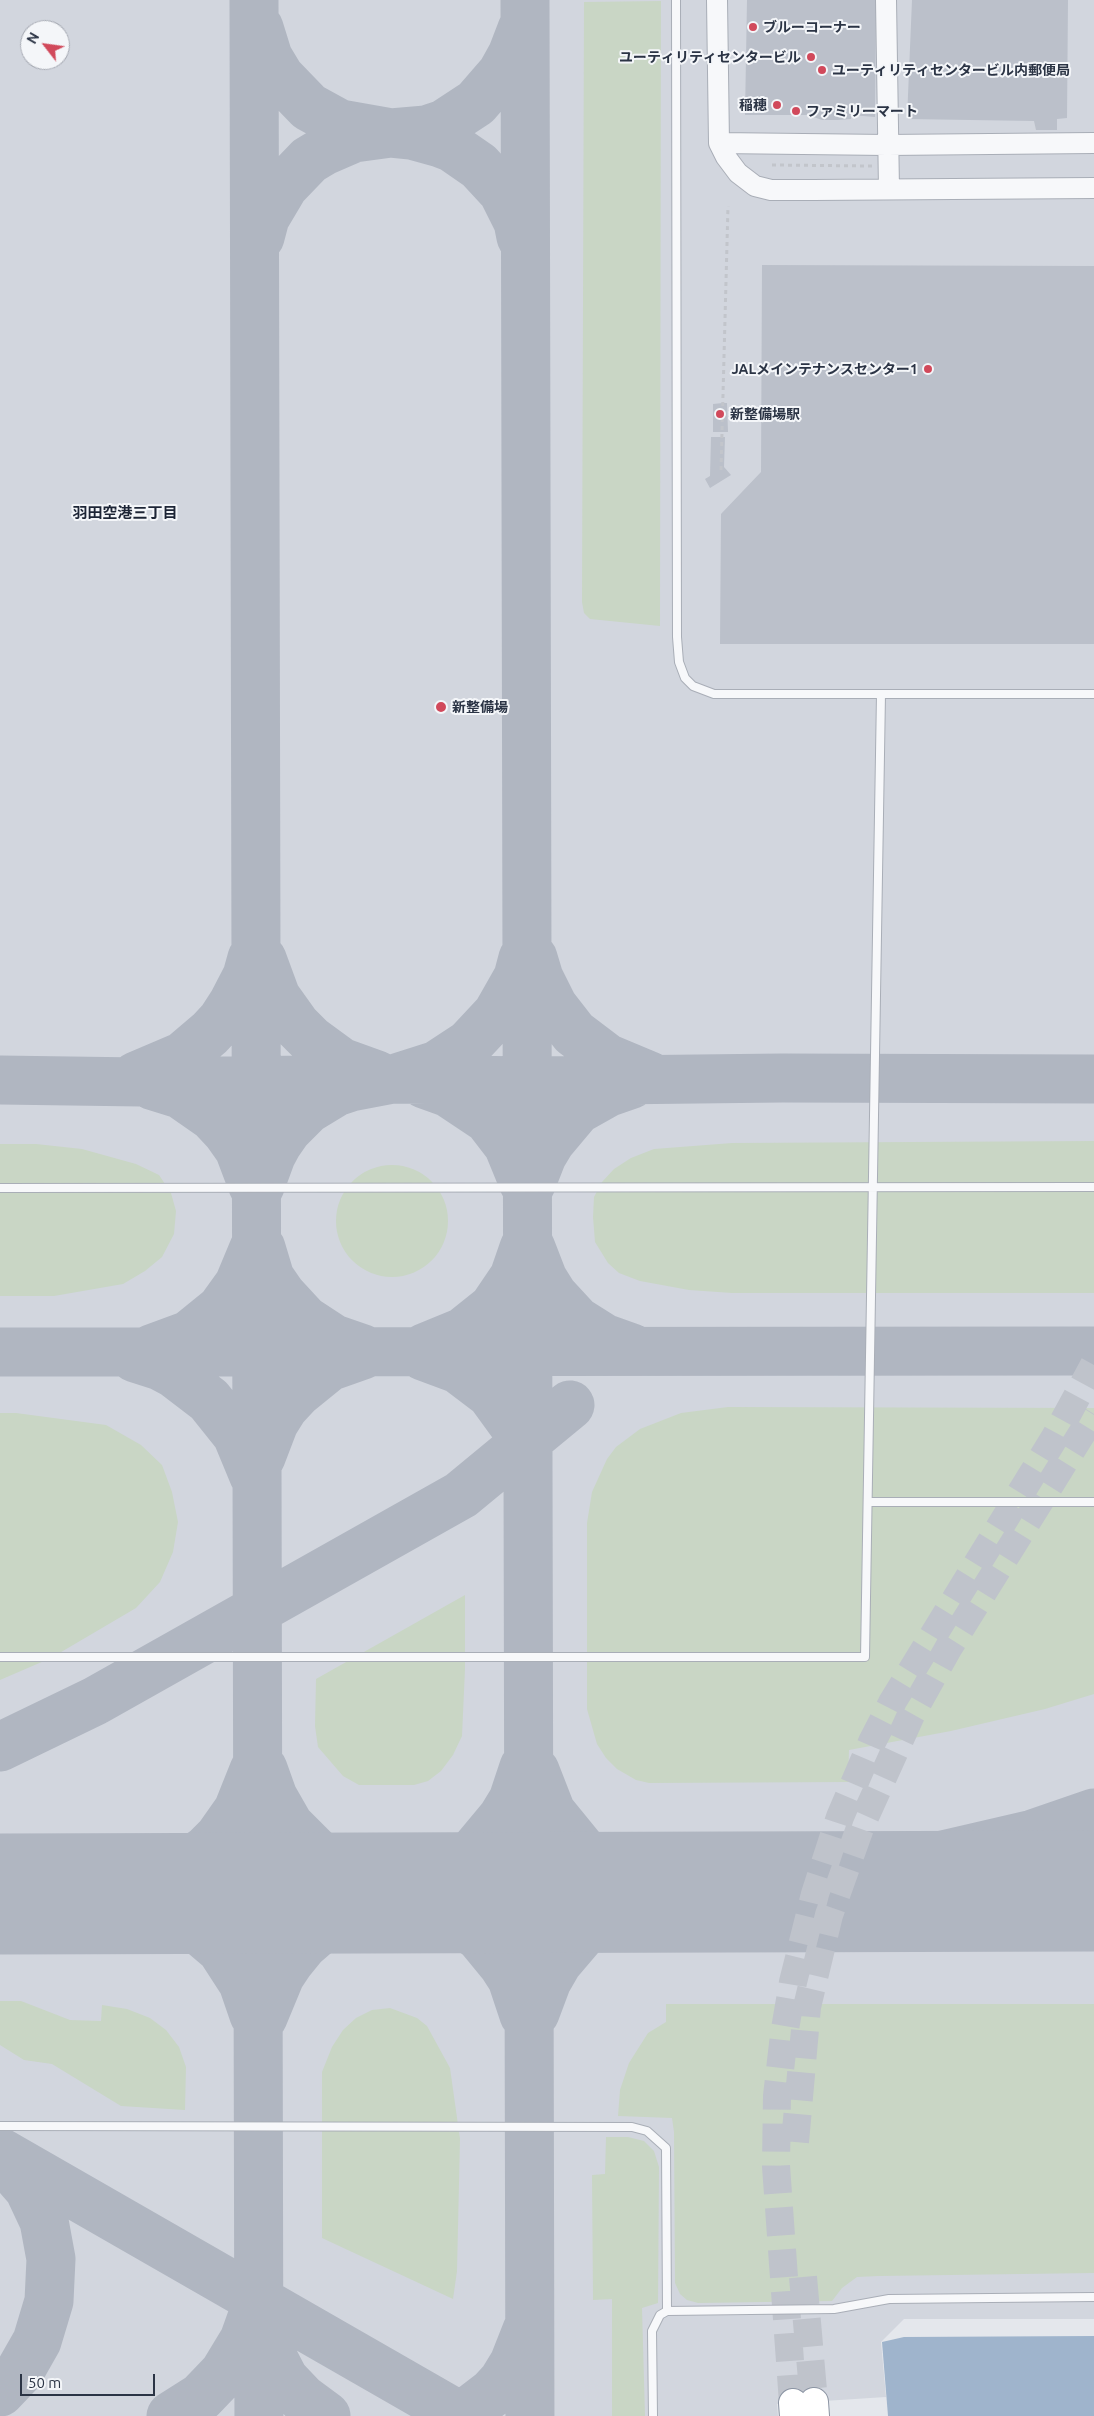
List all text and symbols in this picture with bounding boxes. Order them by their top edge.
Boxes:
place label: ブルーコーナー [763,19,861,35]
north arrow [20,20,70,70]
marker: ブルーコーナー [747,21,759,33]
text: N [23,29,42,47]
place label: ユーティリティセンタービル [619,49,801,65]
marker: ユーティリティセンタービル [805,51,817,63]
place label: ユーティリティセンタービル内郵便局 [832,62,1070,78]
marker: ユーティリティセンタービル内郵便局 [816,64,828,76]
place label: 稲穂 [739,97,767,113]
marker: 稲穂 [771,99,783,111]
place label: ファミリーマート [806,103,918,119]
marker: ファミリーマート [790,105,802,117]
place label: JALメインテナンスセンター1 [731,361,918,377]
marker: JALメインテナンスセンター1 [922,363,934,375]
place label: 新整備場駅 [730,406,800,422]
marker: 新整備場駅 [714,408,726,420]
district label: 羽田空港三丁目 [73,504,177,522]
place label: 新整備場 [452,699,508,715]
marker: 新整備場 [434,700,448,714]
scale bar [22,2364,158,2396]
text: 50 m [28,2374,61,2391]

